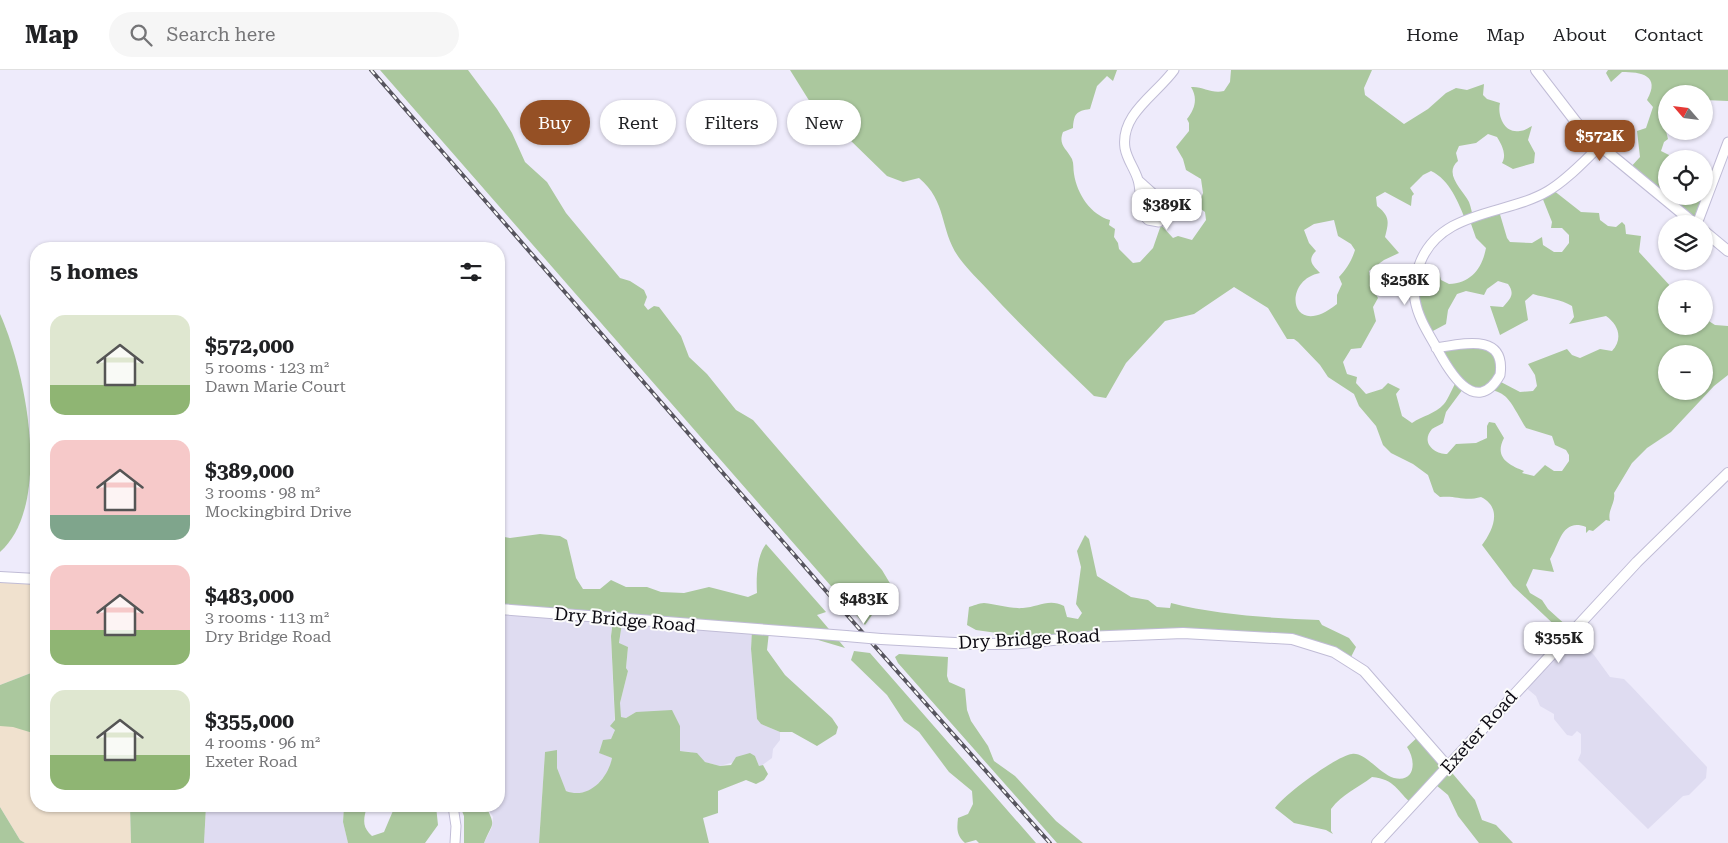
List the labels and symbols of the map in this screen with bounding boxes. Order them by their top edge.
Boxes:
north arrow [1658,85,1712,140]
pin: $572K [1565,119,1635,162]
pin: $389K [1132,189,1202,231]
pin: $258K [1370,264,1440,306]
pin: $483K [829,582,899,625]
street label: Dry Bridge Road [553,603,697,636]
pin: $355K [1524,622,1594,664]
street label: Dry Bridge Road [958,624,1101,653]
street label: Exeter Road [1436,686,1522,777]

